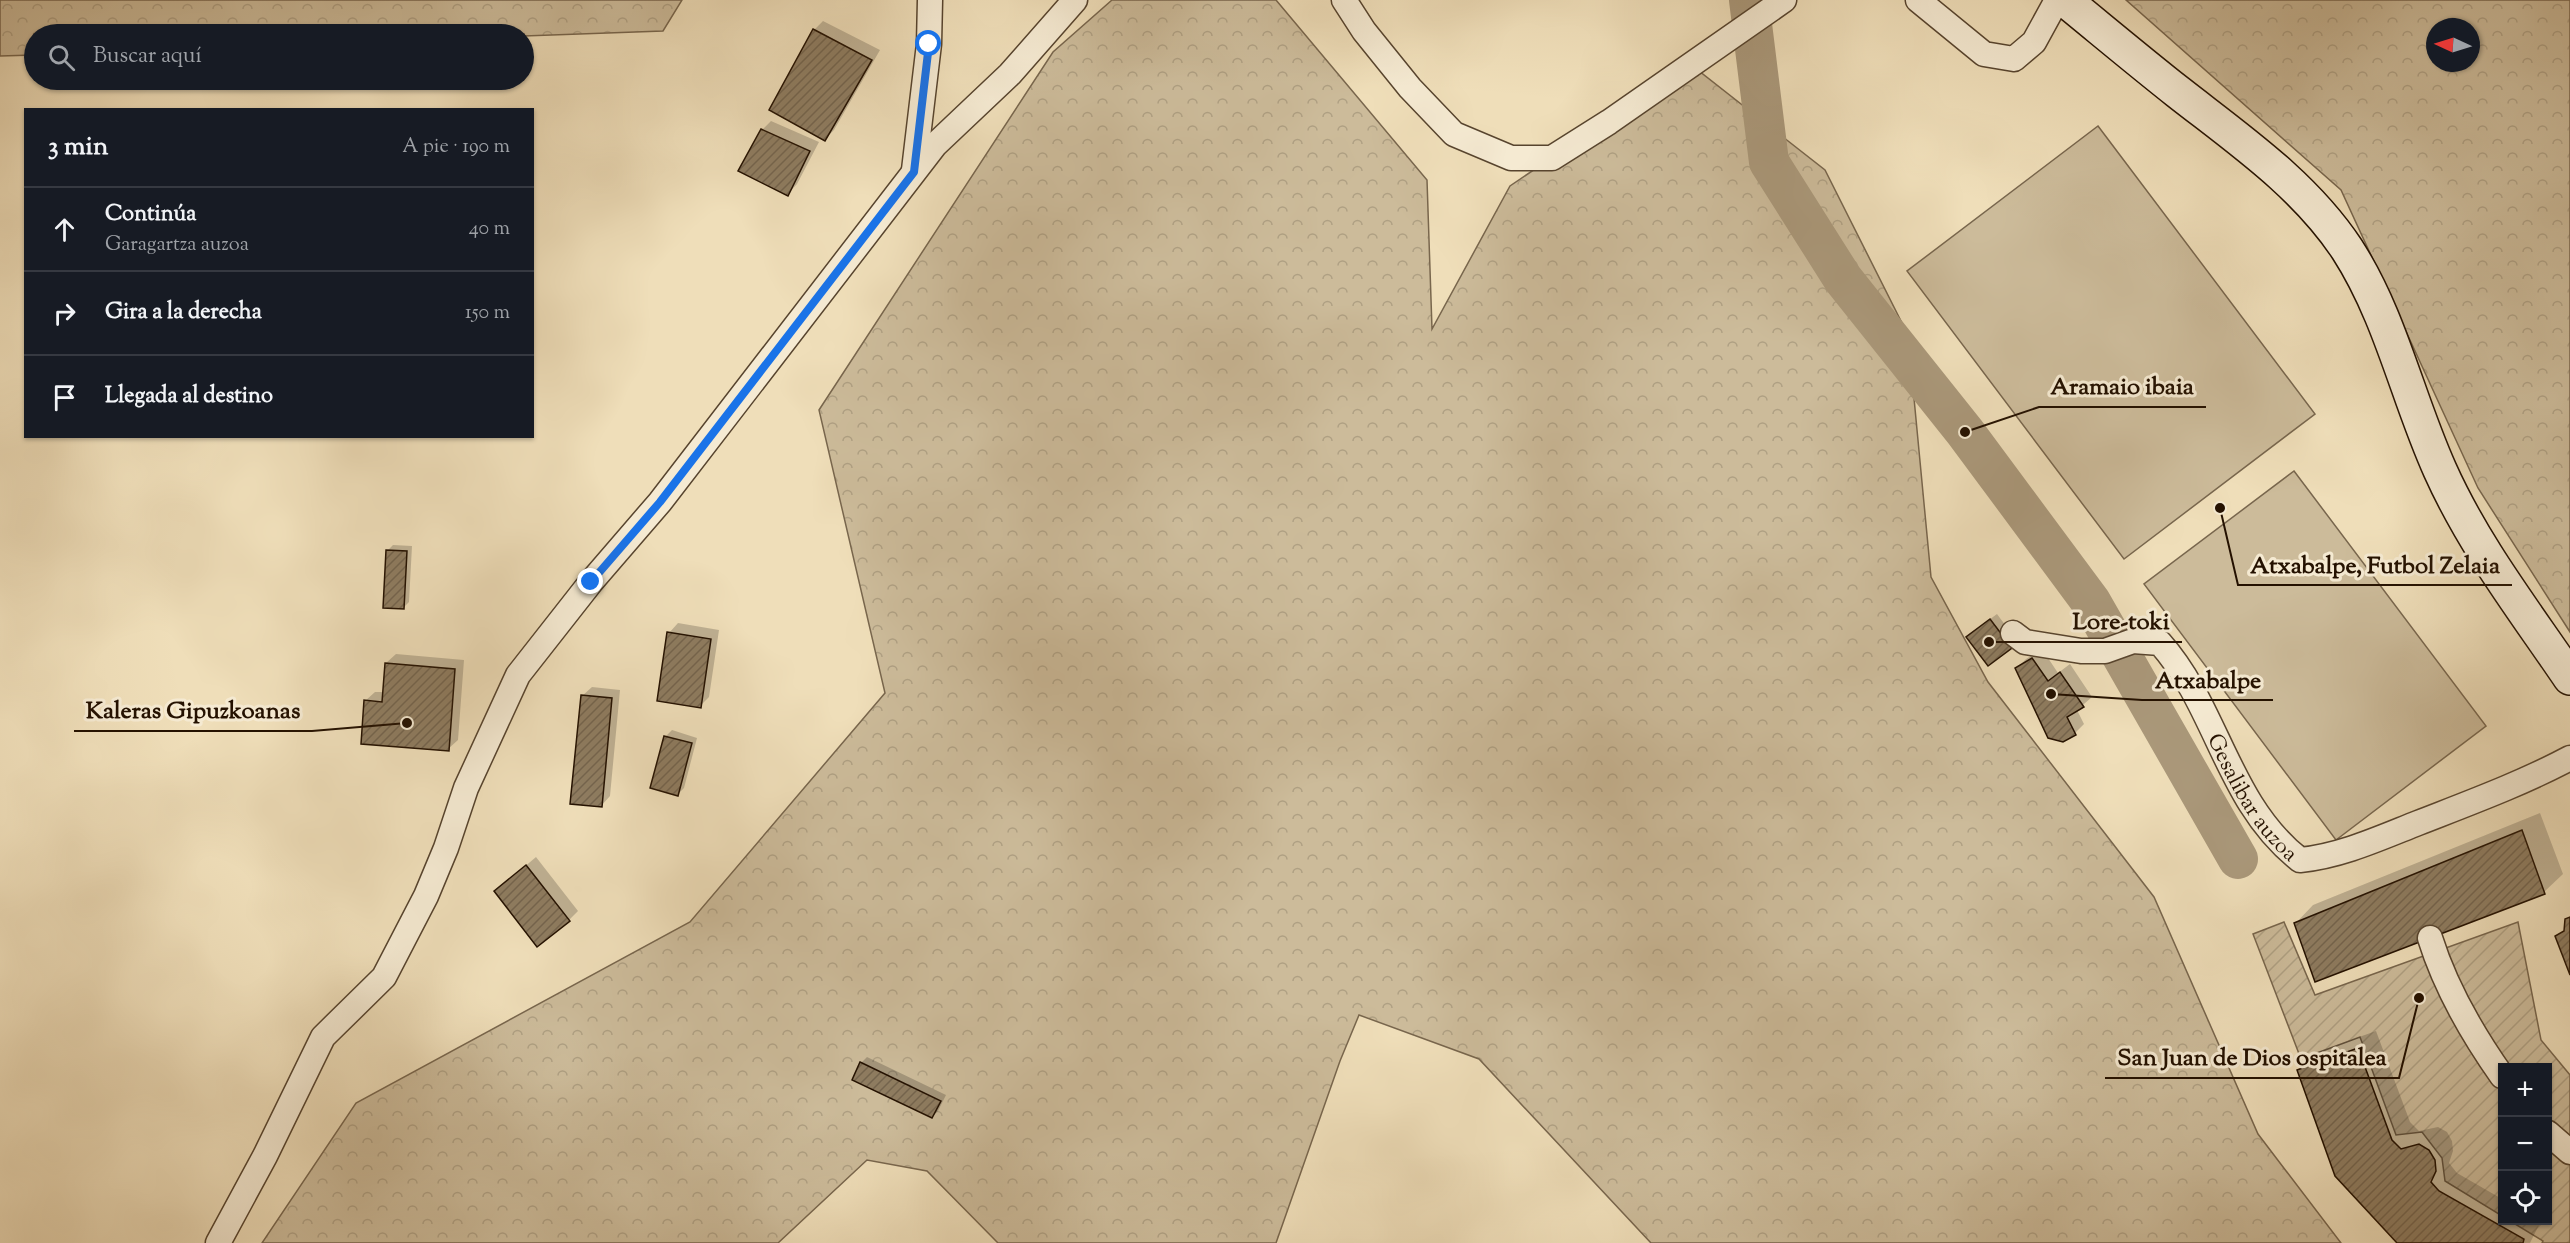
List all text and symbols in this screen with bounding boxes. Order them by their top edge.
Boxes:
north arrow [2426,18,2480,72]
search box [24,24,534,90]
route start [915,30,941,56]
icon: search [45,41,78,74]
text: Buscar aquí [93,41,202,73]
text: 3 min [48,129,108,166]
text: A pie · 190 m [402,133,510,162]
text: Continúa [105,199,196,231]
icon: ahead [48,213,81,246]
text: 40 m [469,215,510,244]
text: Garagartza auzoa [105,231,249,260]
icon: right [48,297,81,330]
text: Gira a la derecha [105,297,262,329]
text: 150 m [465,299,510,328]
callout: Aramaio ibaia [2039,365,2206,407]
text: Aramaio ibaia [2050,371,2195,405]
icon: arrive [48,381,81,414]
text: Llegada al destino [105,381,273,413]
callout: Atxabalpe, Futbol Zelaia [2238,543,2512,585]
text: Atxabalpe, Futbol Zelaia [2250,550,2501,584]
route end [577,568,603,594]
callout: Lore-toki [2061,600,2182,642]
text: Lore-toki [2073,606,2170,640]
callout: Atxabalpe [2142,658,2273,700]
text: Atxabalpe [2155,665,2261,699]
callout: Kaleras Gipuzkoanas [74,689,312,731]
text: Kaleras Gipuzkoanas [86,695,300,729]
street label: Gesalibar auzoa [2198,729,2304,870]
callout: San Juan de Dios ospitalea [2105,1036,2399,1078]
text: San Juan de Dios ospitalea [2117,1042,2388,1076]
map controls [2498,1063,2552,1225]
button: + [2498,1063,2552,1117]
button: − [2498,1117,2552,1171]
button: locate [2498,1171,2552,1225]

